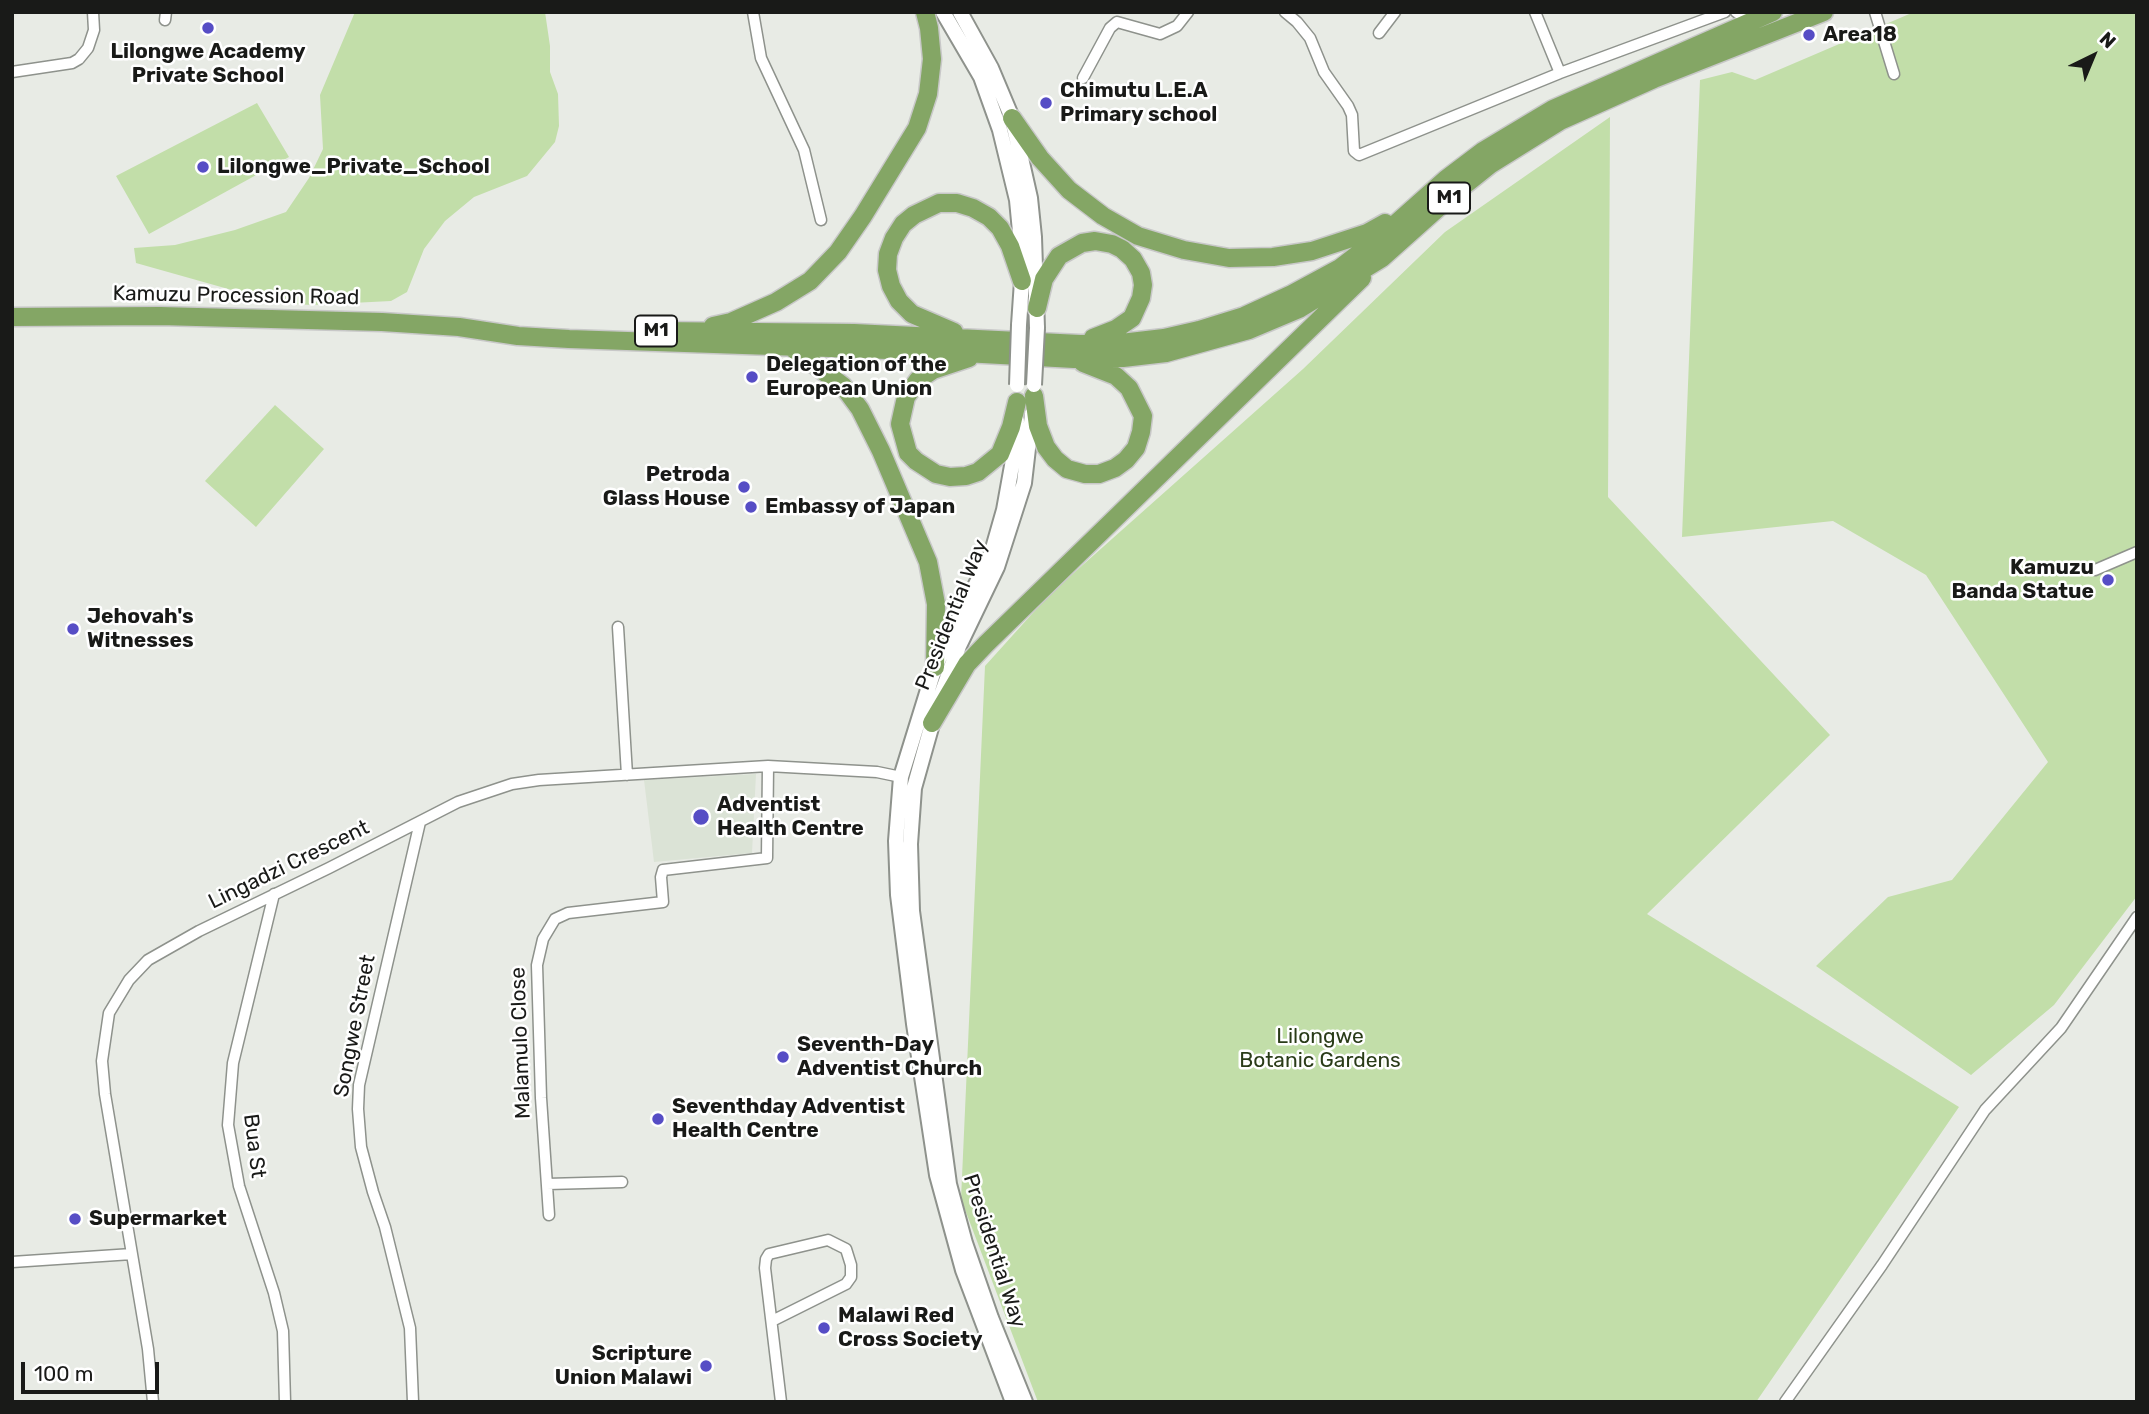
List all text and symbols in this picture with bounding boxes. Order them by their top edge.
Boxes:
marker: Lilongwe Academy Private School [200,20,216,36]
north arrow [2058,21,2128,91]
place label: Area18 [1823,22,1897,48]
marker: Area18 [1801,27,1817,43]
text: N [2095,27,2120,53]
place label: Lilongwe Academy Private School [110,39,306,89]
place label: Chimutu L.E.A Primary school [1060,78,1217,128]
marker: Chimutu L.E.A Primary school [1038,95,1054,111]
place label: Lilongwe_Private_School [217,154,490,180]
marker: Lilongwe_Private_School [195,159,211,175]
road number: M1 [1428,182,1470,214]
street label: Kamuzu Procession Road [112,281,360,311]
road number: M1 [635,316,677,346]
place label: Delegation of the European Union [766,352,947,402]
marker: Delegation of the European Union [744,369,760,385]
place label: Petroda Glass House [603,462,730,512]
marker: Petroda Glass House [736,479,752,495]
place label: Embassy of Japan [765,494,955,520]
marker: Embassy of Japan [743,499,759,515]
street label: Presidential Way [910,536,994,694]
place label: Kamuzu Banda Statue [1951,555,2094,605]
marker: Kamuzu Banda Statue [2100,572,2116,588]
place label: Jehovah's Witnesses [87,604,194,654]
marker: Jehovah's Witnesses [65,621,81,637]
place label: Adventist Health Centre [717,792,864,842]
marker: Adventist Health Centre [691,807,711,827]
street label: Lingadzi Crescent [205,815,373,915]
street label: Songwe Street [329,953,381,1099]
street label: Malamulo Close [506,967,536,1119]
park label: Lilongwe Botanic Gardens [1239,1024,1401,1074]
place label: Seventh-Day Adventist Church [797,1032,982,1082]
marker: Seventh-Day Adventist Church [775,1049,791,1065]
place label: Seventhday Adventist Health Centre [672,1094,905,1144]
marker: Seventhday Adventist Health Centre [650,1111,666,1127]
street label: Bua St [238,1112,270,1180]
street label: Presidential Way [957,1171,1031,1331]
place label: Supermarket [89,1206,227,1232]
marker: Supermarket [67,1211,83,1227]
place label: Malawi Red Cross Society [838,1303,983,1353]
marker: Malawi Red Cross Society [816,1320,832,1336]
place label: Scripture Union Malawi [555,1341,692,1391]
scale bar [24,1348,163,1392]
marker: Scripture Union Malawi [698,1358,714,1374]
text: 100 m [34,1361,93,1386]

